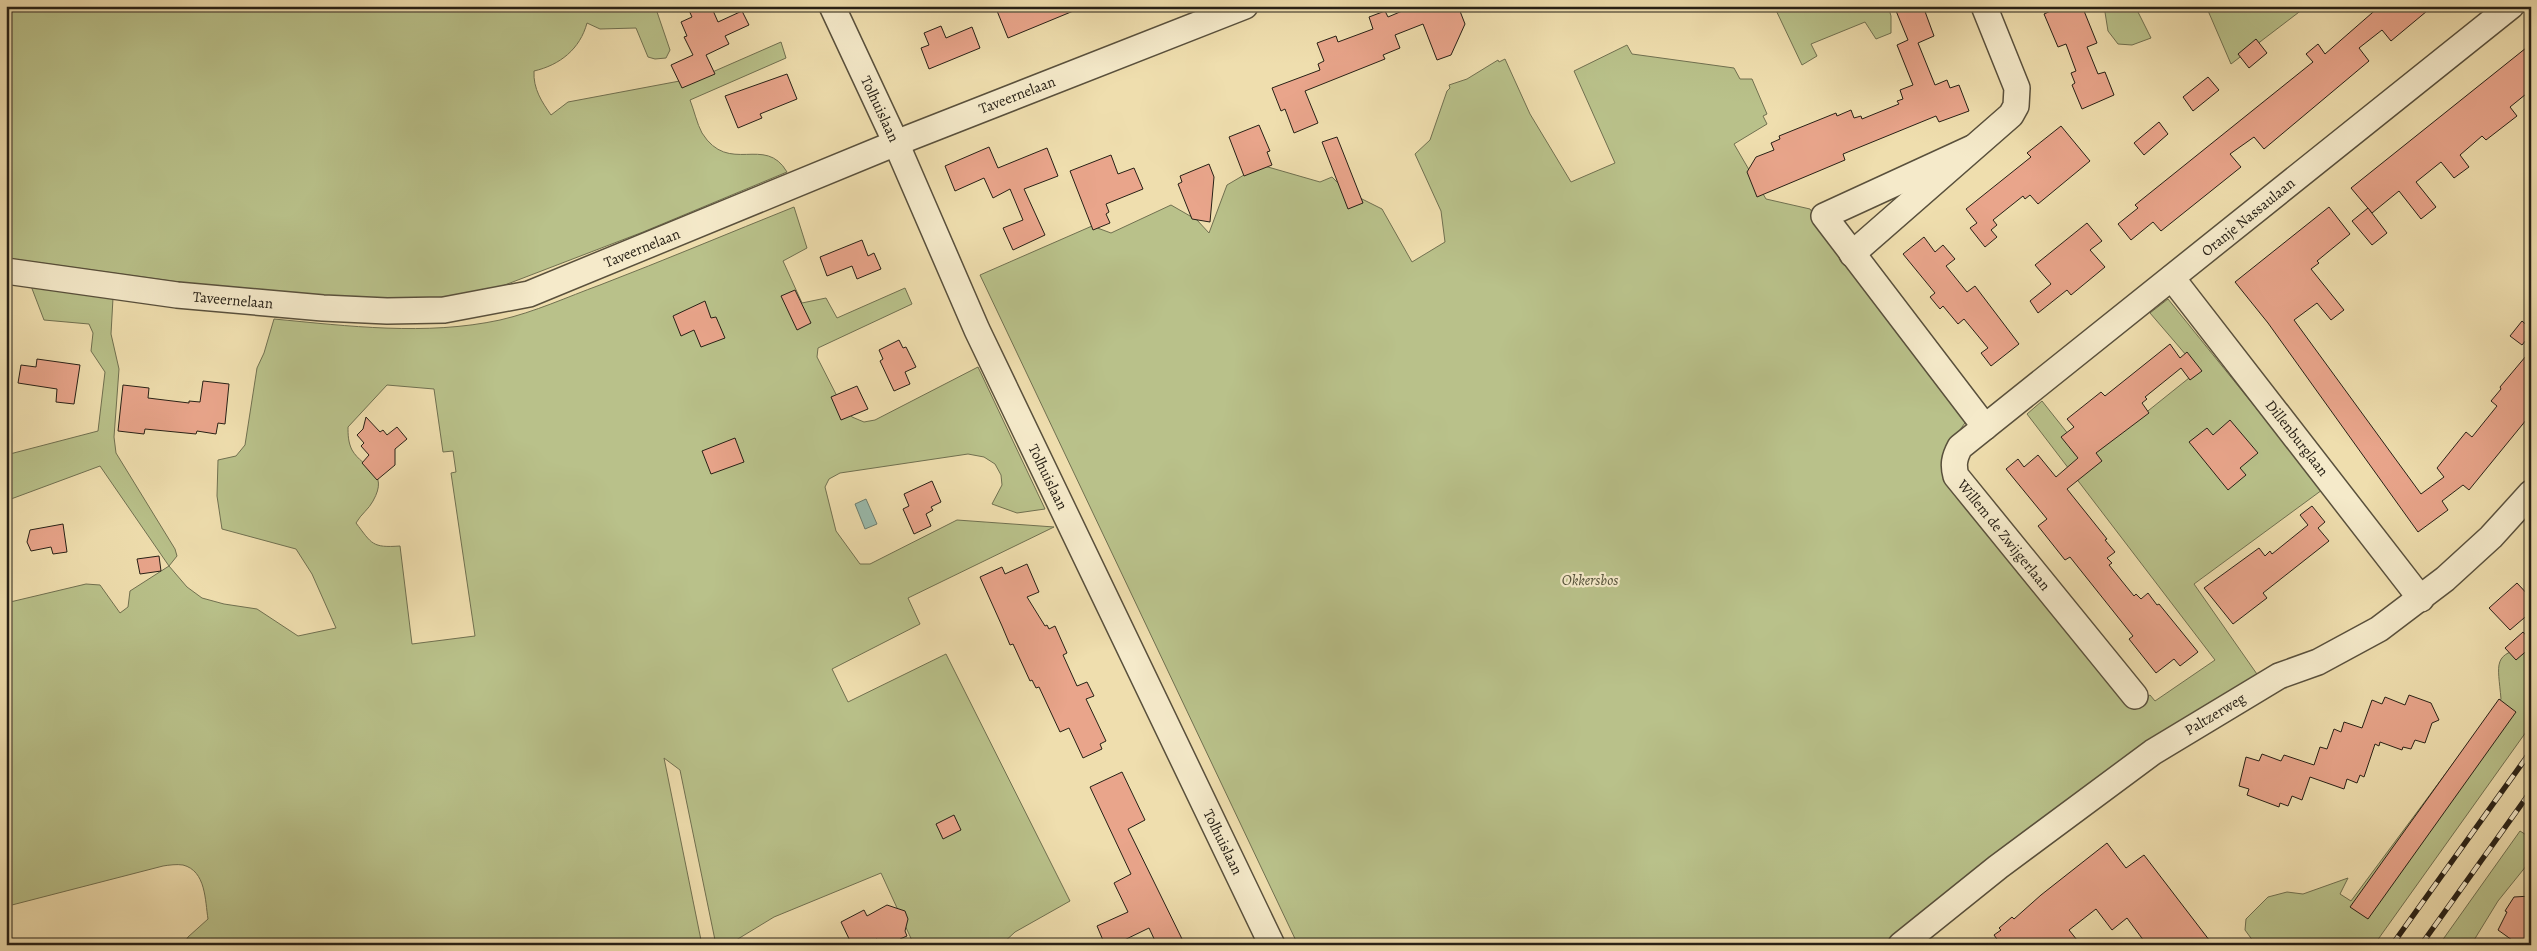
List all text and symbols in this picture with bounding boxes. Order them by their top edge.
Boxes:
street label: Taveernelaan [976,71,1058,119]
street label: Tolhuislaan [856,73,904,145]
street label: Oranje Nassaulaan [2197,173,2299,261]
street label: Taveernelaan [601,224,683,272]
street label: Taveernelaan [192,287,274,313]
street label: Dillenburglaan [2261,396,2333,480]
street label: Tolhuislaan [1024,441,1072,513]
street label: Willem de Zwijgerlaan [1952,475,2055,595]
park label: Okkersbos [1562,570,1618,590]
street label: Paltzerweg [2181,688,2250,740]
street label: Tolhuislaan [1199,806,1247,878]

